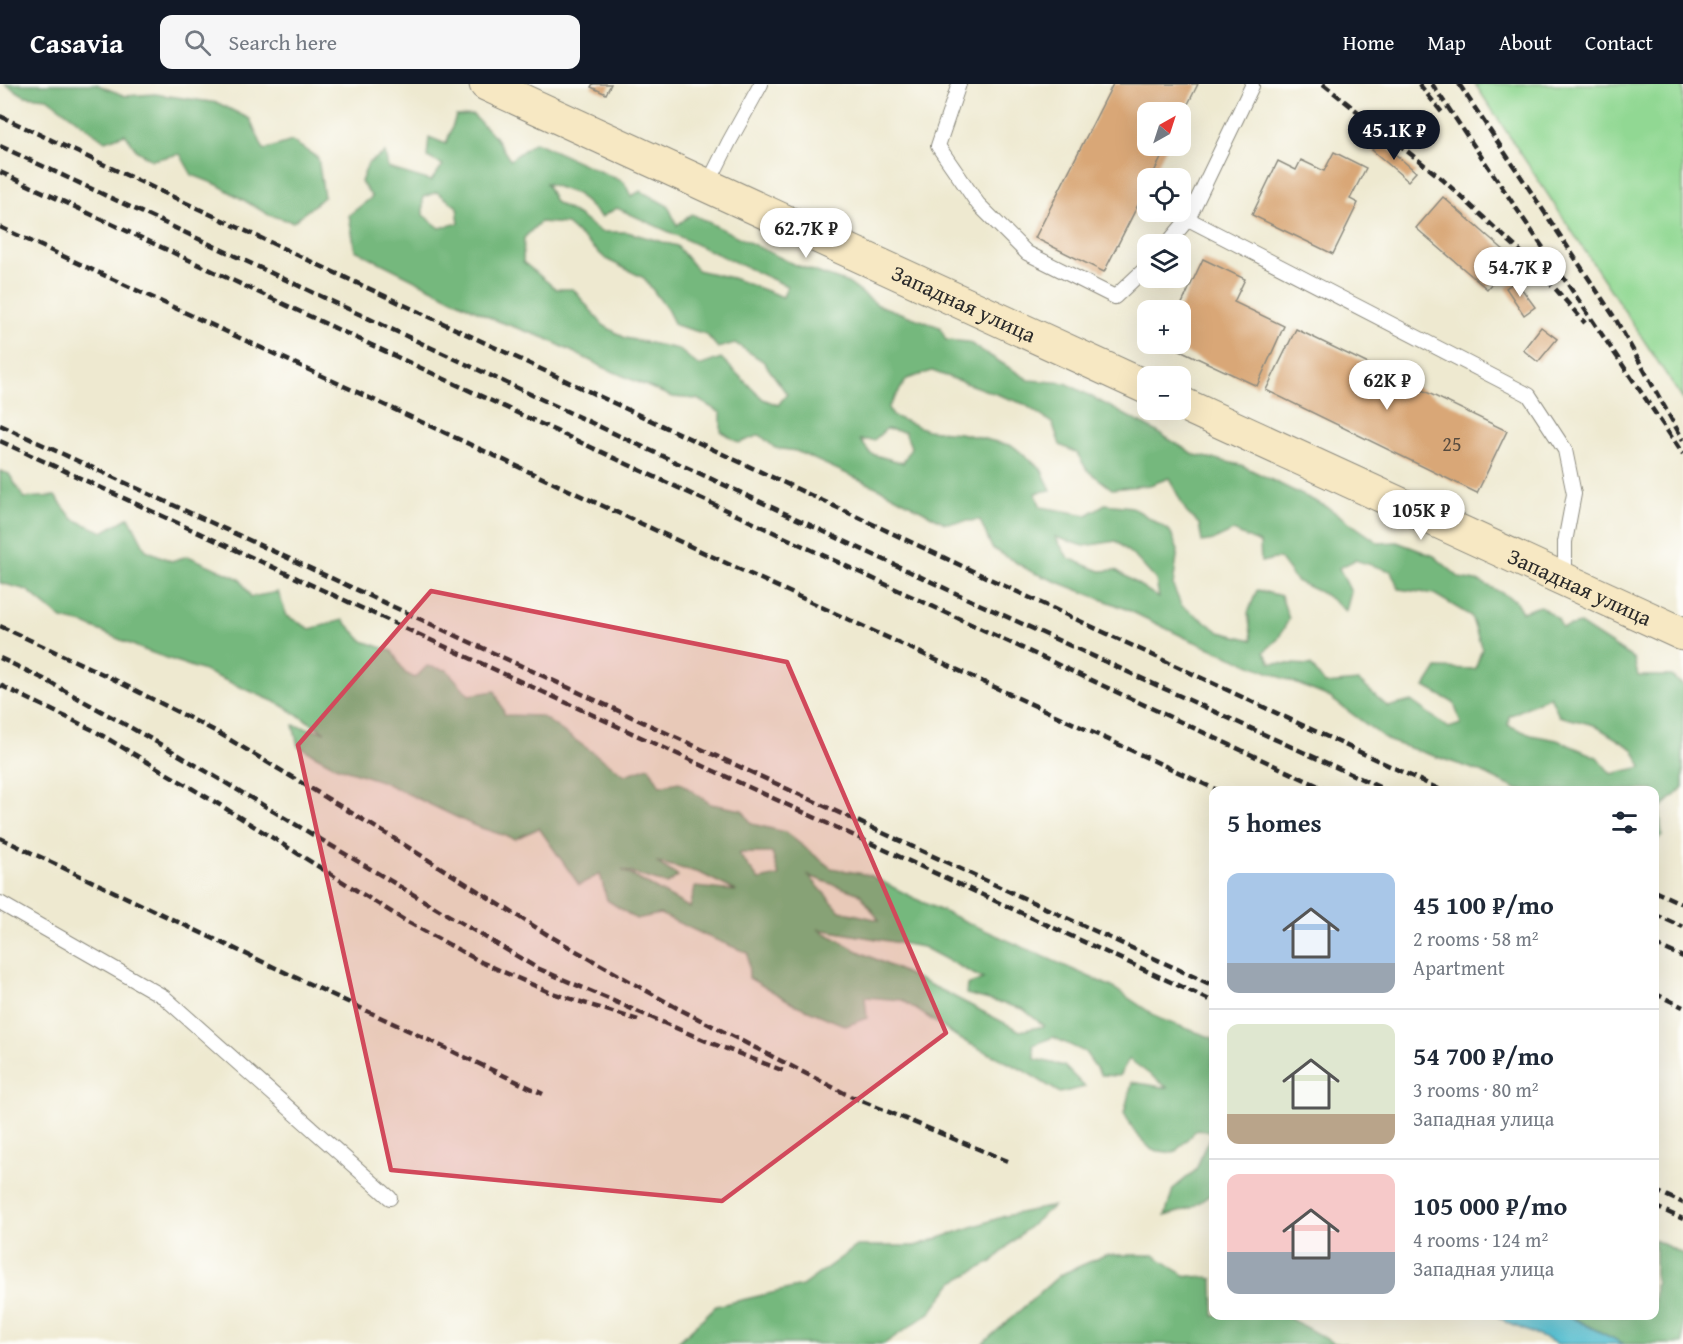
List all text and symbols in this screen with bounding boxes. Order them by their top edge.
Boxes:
search box [160,15,580,69]
text: Casavia [30,22,124,63]
icon: search [181,26,214,59]
text: Search here [229,26,337,58]
text: Home [1343,27,1394,58]
text: Map [1427,27,1466,58]
text: About [1499,27,1552,58]
text: Contact [1585,27,1653,58]
north arrow [1137,102,1191,156]
map controls [1137,102,1191,420]
pin: 45.1K ₽ [1339,110,1449,161]
text: 45.1K ₽ [1362,115,1426,144]
button: locate [1137,168,1191,222]
pin: 62.7K ₽ [751,208,861,259]
text: 62.7K ₽ [774,213,838,242]
button: layers [1137,234,1191,288]
pin: 54.7K ₽ [1465,247,1575,298]
text: 54.7K ₽ [1488,252,1552,281]
street label: Западная улица [887,257,1042,351]
button: + [1137,300,1191,354]
pin: 62K ₽ [1345,360,1429,411]
text: 62K ₽ [1363,365,1411,394]
button: − [1137,366,1191,420]
house number: 25 [1442,429,1462,458]
pin: 105K ₽ [1372,490,1470,541]
text: 105K ₽ [1392,495,1450,524]
street label: Западная улица [1503,540,1658,634]
text: 5 homes [1227,803,1322,842]
icon: filters [1608,806,1641,839]
text: 45 100 ₽/mo [1413,885,1554,924]
icon: home [1275,897,1347,969]
text: 2 rooms · 58 m² [1413,924,1539,953]
text: Apartment [1413,953,1505,982]
text: 54 700 ₽/mo [1413,1036,1554,1075]
icon: home [1275,1048,1347,1120]
text: 3 rooms · 80 m² [1413,1075,1539,1104]
text: Западная улица [1413,1104,1554,1133]
text: 105 000 ₽/mo [1413,1186,1567,1225]
icon: home [1275,1198,1347,1270]
text: 4 rooms · 124 m² [1413,1225,1548,1254]
text: Западная улица [1413,1254,1554,1283]

